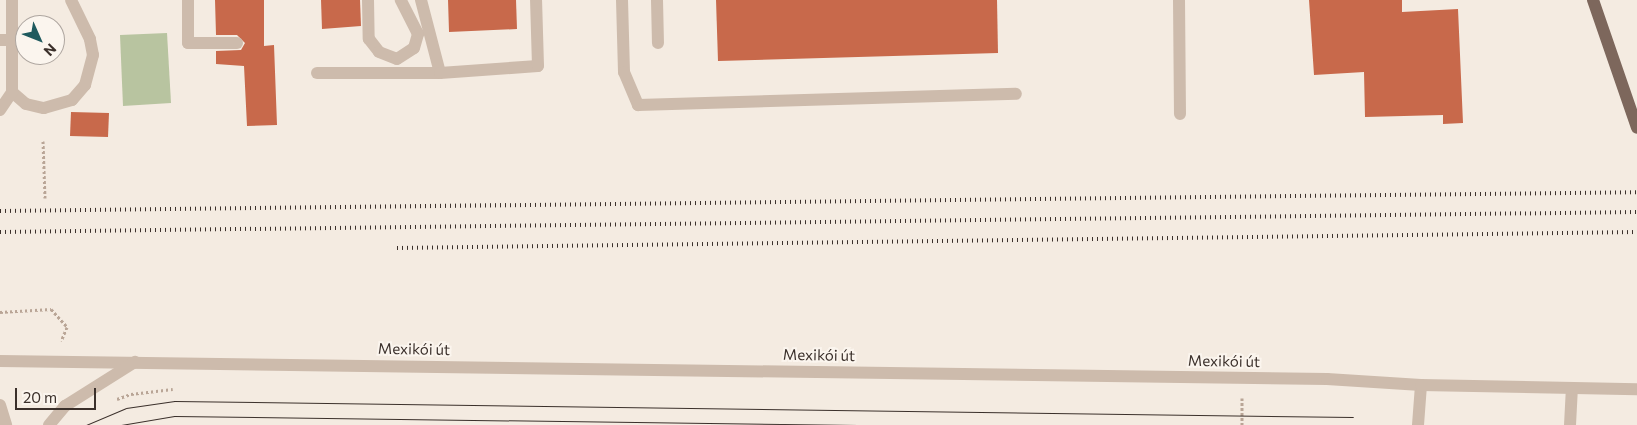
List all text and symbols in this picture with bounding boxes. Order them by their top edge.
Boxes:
north arrow [15,15,65,65]
text: N [41,40,60,60]
street label: Mexikói út [378,339,450,359]
street label: Mexikói út [783,345,855,365]
street label: Mexikói út [1188,351,1260,371]
scale bar [18,378,99,410]
text: 20 m [23,388,57,406]

